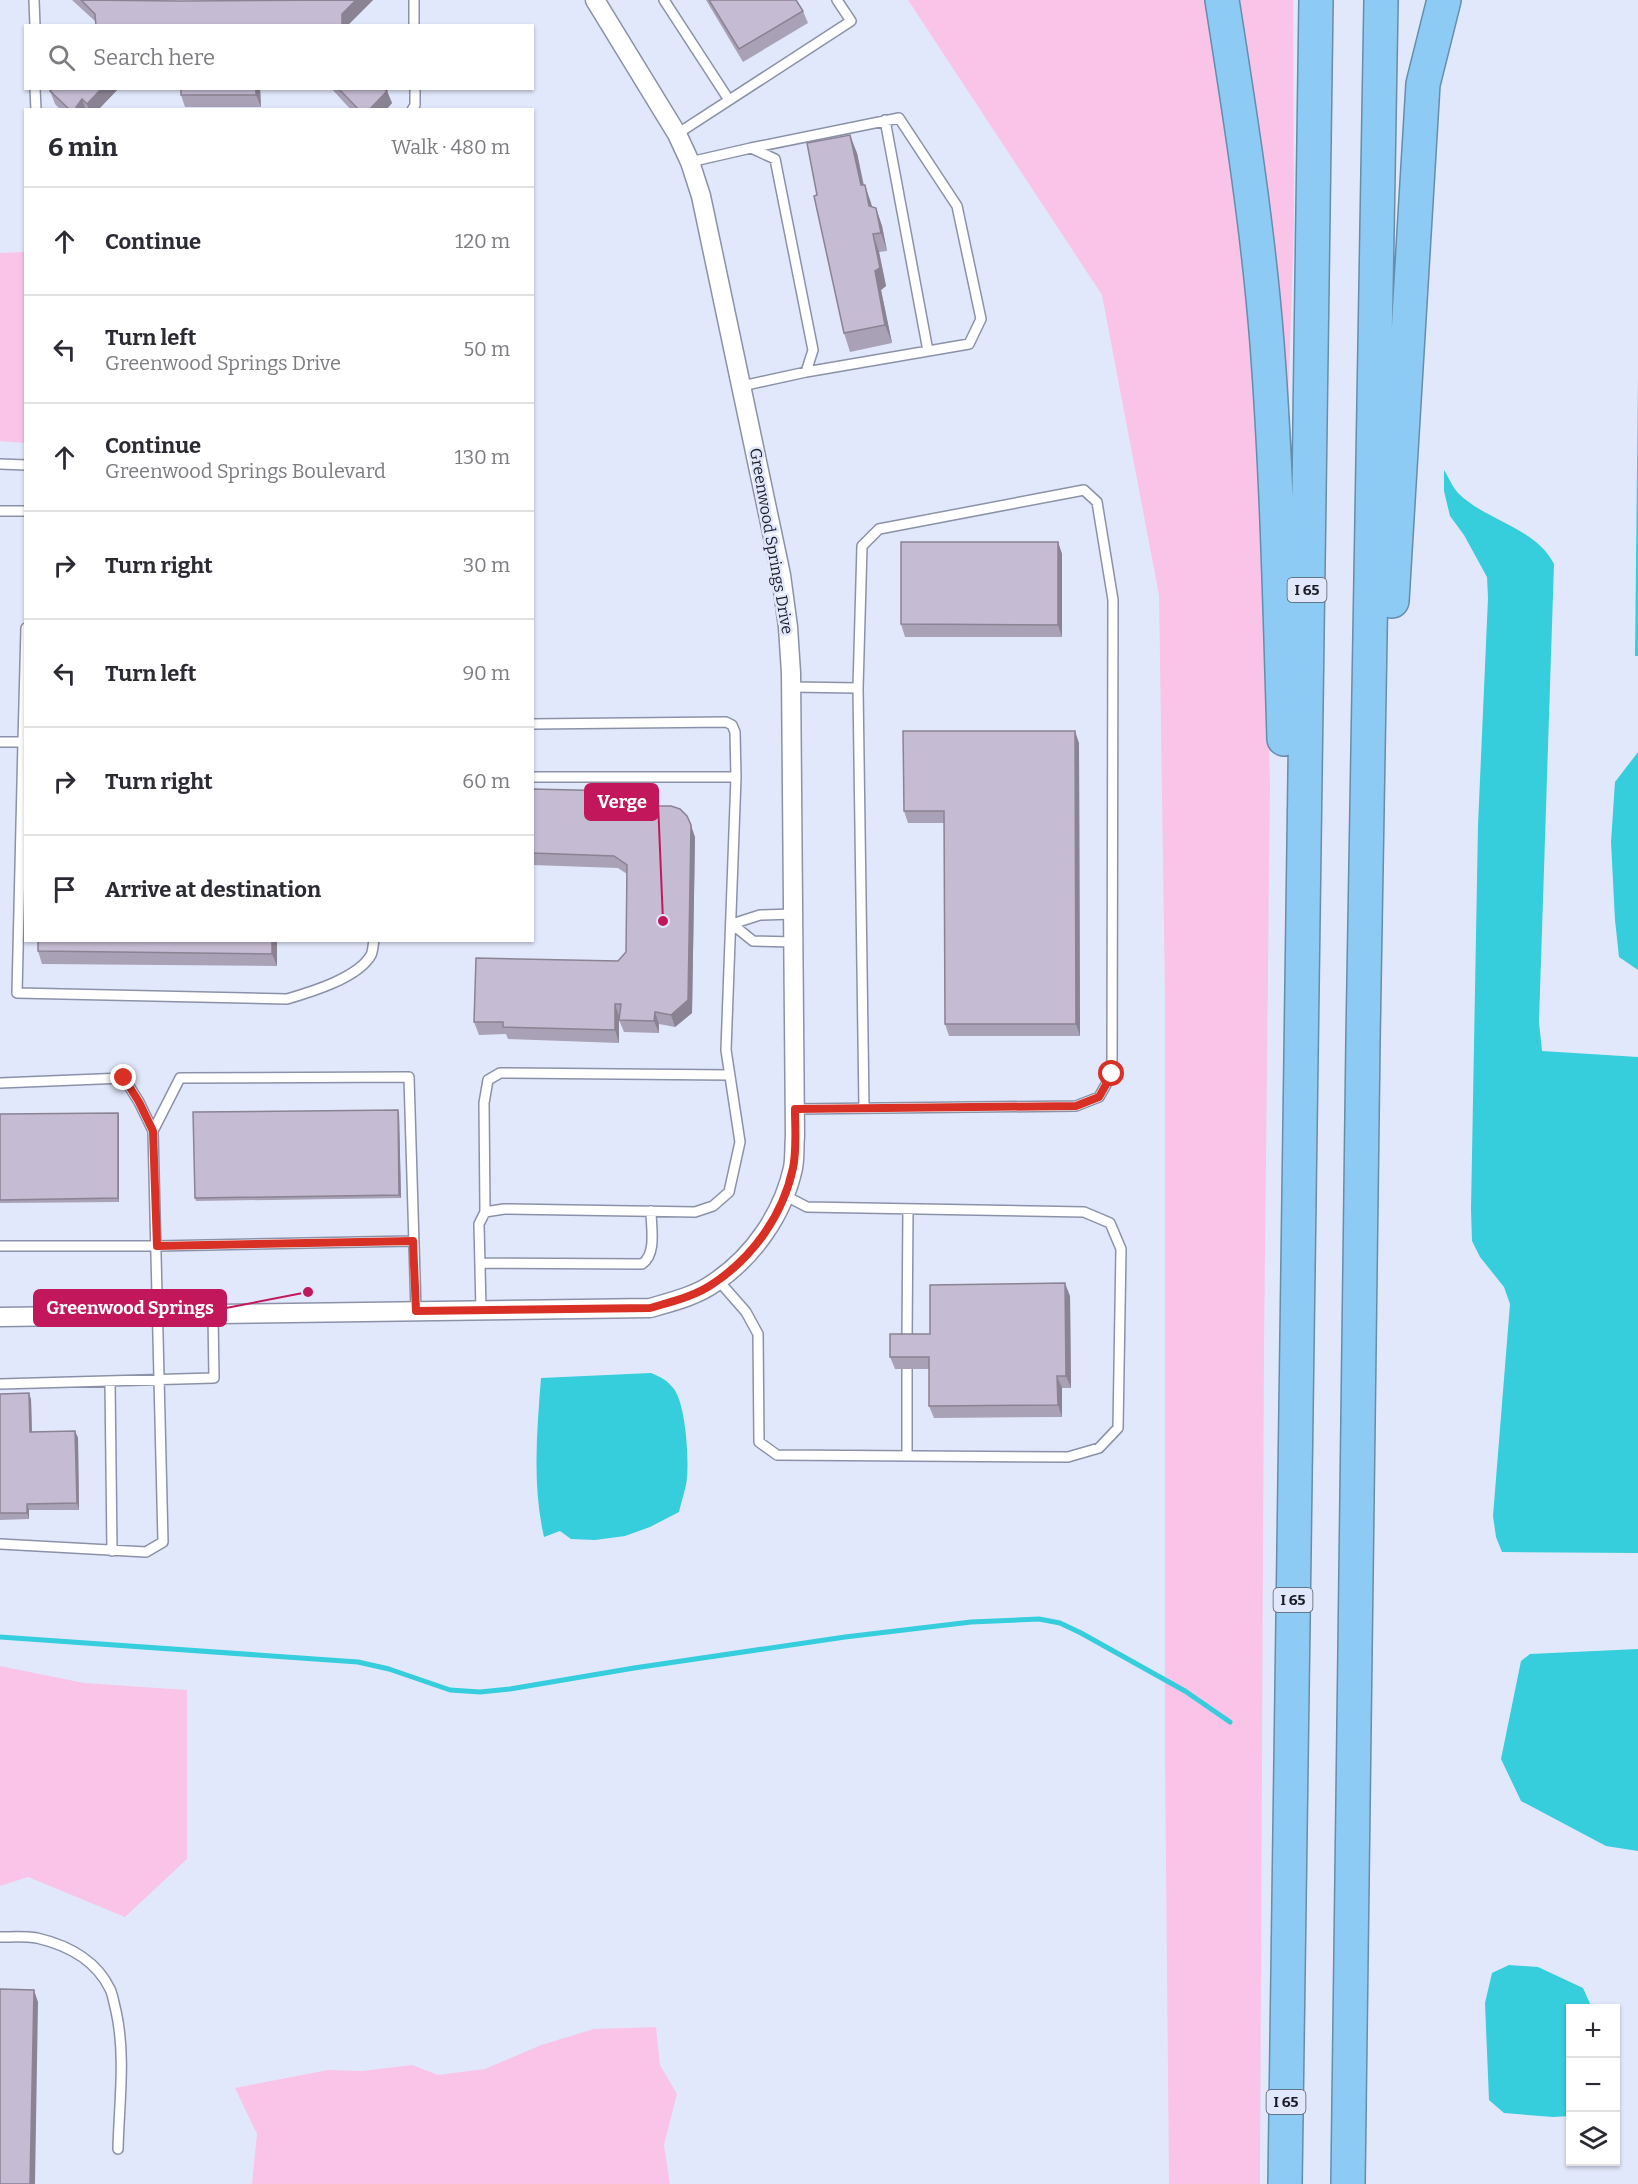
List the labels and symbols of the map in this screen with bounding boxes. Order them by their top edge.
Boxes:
street label: Greenwood Springs Drive [746,446,797,636]
road number: I 65 [1288,578,1326,602]
callout: Verge [585,784,658,820]
text: Verge [597,791,647,813]
route start [1098,1060,1124,1086]
route end [110,1064,136,1090]
callout: Greenwood Springs [34,1290,226,1326]
text: Greenwood Springs [46,1297,214,1319]
road number: I 65 [1274,1588,1312,1612]
road number: I 65 [1266,2090,1306,2114]

